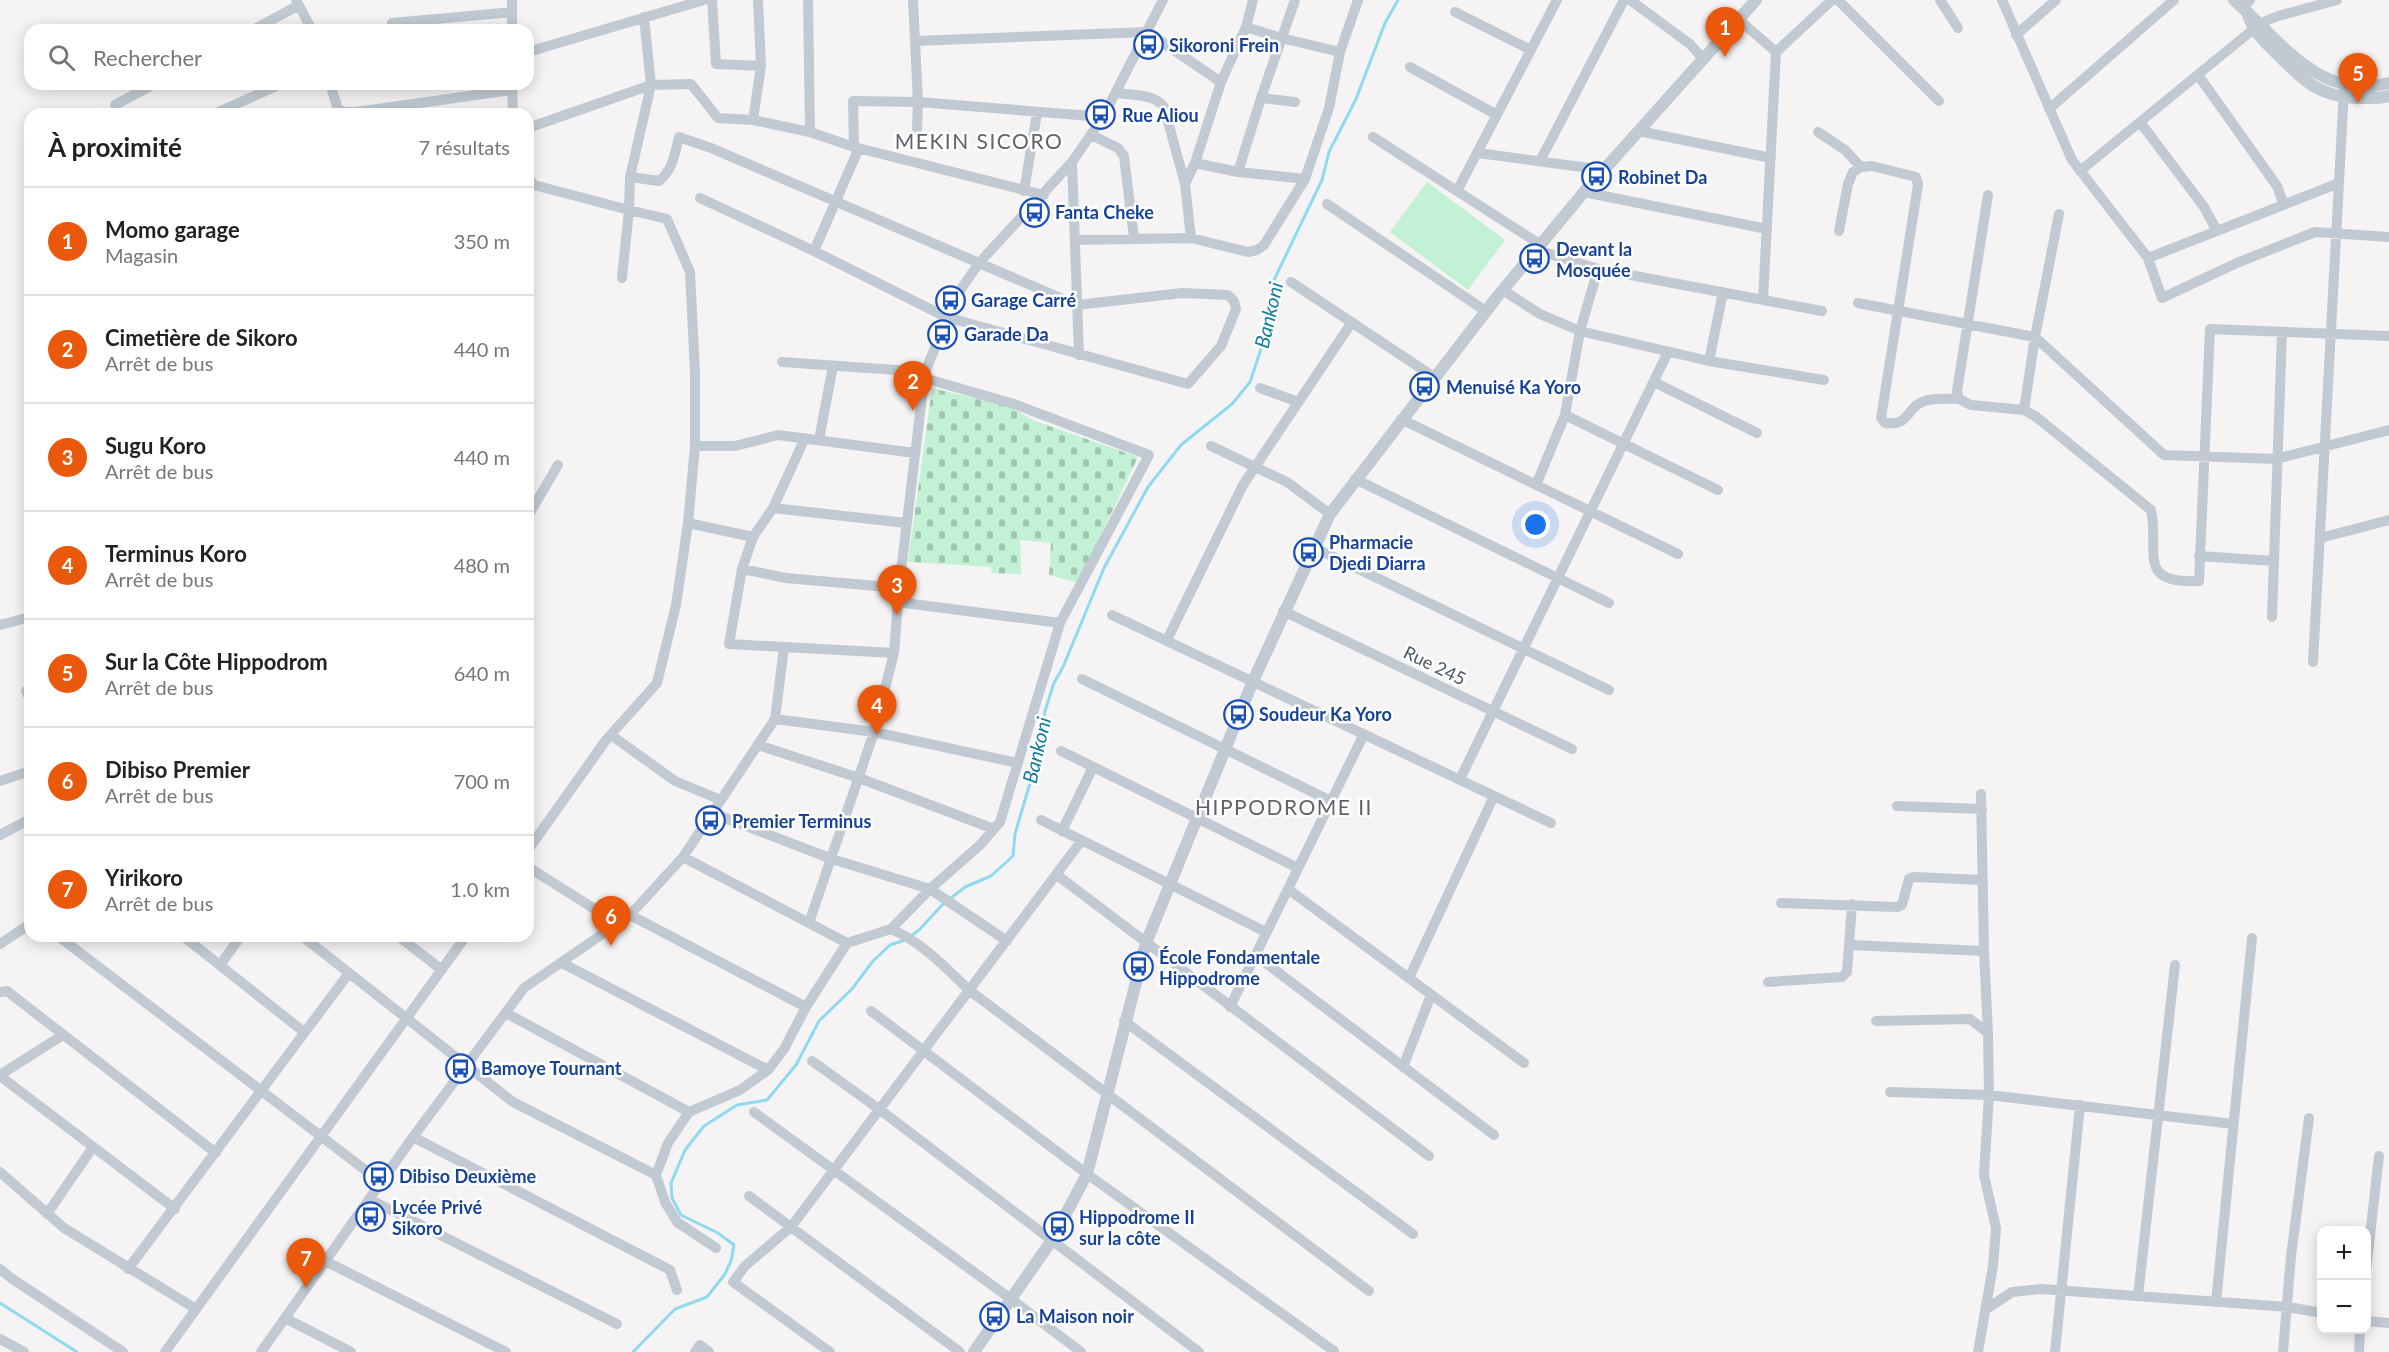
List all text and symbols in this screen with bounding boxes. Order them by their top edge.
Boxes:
pin: 1 [1706,8,1744,57]
search box [24,24,534,90]
bus stop icon: Sikoroni Frein [1132,29,1164,61]
place label: Sikoroni Frein [1169,34,1279,56]
icon: search [45,41,78,74]
text: Rechercher [93,44,202,71]
pin: 5 [2338,54,2378,103]
bus stop icon: Rue Aliou [1085,99,1117,131]
place label: Rue Aliou [1122,104,1199,126]
district label: MEKIN SICORO [895,128,1063,153]
text: À proximité [48,131,182,163]
text: 7 résultats [419,135,510,159]
bus stop icon: Robinet Da [1581,161,1613,193]
place label: Robinet Da [1618,166,1707,188]
bus stop icon: Fanta Cheke [1018,196,1050,228]
place label: Fanta Cheke [1055,201,1154,223]
text: Momo garage [105,216,240,243]
text: 1 [62,229,73,253]
text: 350 m [454,229,510,253]
place label: Devant la Mosquée [1556,238,1632,281]
text: Magasin [105,243,178,267]
bus stop icon: Devant la Mosquée [1519,243,1551,275]
water label: Bankoni [1249,279,1287,350]
bus stop icon: Garage Carré [934,284,966,316]
place label: Garage Carré [971,289,1076,311]
bus stop icon: Garade Da [927,318,959,350]
place label: Garade Da [964,323,1049,345]
text: Cimetière de Sikoro [105,324,298,351]
text: 2 [62,337,73,361]
text: 440 m [454,337,510,361]
text: Arrêt de bus [105,351,213,375]
pin: 2 [894,362,932,411]
bus stop icon: Menuisé Ka Yoro [1409,371,1441,403]
place label: Menuisé Ka Yoro [1446,376,1581,398]
text: Sugu Koro [105,432,206,459]
text: 3 [62,445,73,469]
text: 440 m [454,445,510,469]
text: Arrêt de bus [105,459,213,483]
your location [1521,510,1550,539]
place label: Pharmacie Djedi Diarra [1329,531,1426,574]
bus stop icon: Pharmacie Djedi Diarra [1292,536,1324,568]
text: Terminus Koro [105,540,247,567]
text: 4 [62,553,73,577]
text: 480 m [454,553,510,577]
pin: 3 [878,566,916,615]
text: Arrêt de bus [105,567,213,591]
street label: Rue 245 [1400,641,1470,689]
text: Sur la Côte Hippodrom [105,648,328,675]
text: 5 [62,661,73,685]
text: 640 m [454,661,510,685]
text: Arrêt de bus [105,675,213,699]
pin: 4 [858,686,896,735]
bus stop icon: Soudeur Ka Yoro [1222,698,1254,730]
place label: Soudeur Ka Yoro [1259,703,1392,725]
water label: Bankoni [1017,714,1055,785]
text: Dibiso Premier [105,756,250,783]
text: 6 [62,769,73,793]
text: 700 m [454,769,510,793]
text: Arrêt de bus [105,783,213,807]
district label: HIPPODROME II [1195,794,1373,819]
bus stop icon: Premier Terminus [695,805,727,837]
place label: Premier Terminus [732,810,871,832]
text: Yirikoro [105,864,183,891]
text: 7 [62,877,73,901]
text: 1.0 km [450,877,510,901]
text: Arrêt de bus [105,891,213,915]
pin: 6 [592,896,630,946]
place label: École Fondamentale Hippodrome [1159,946,1321,989]
bus stop icon: École Fondamentale Hippodrome [1122,951,1154,983]
bus stop icon: Bamoye Tournant [444,1052,476,1084]
place label: Bamoye Tournant [481,1057,622,1079]
bus stop icon: Dibiso Deuxième [362,1160,394,1192]
place label: Dibiso Deuxième [399,1165,537,1187]
place label: Lycée Privé Sikoro [392,1196,483,1239]
bus stop icon: Lycée Privé Sikoro [355,1201,387,1233]
place label: Hippodrome II sur la côte [1079,1206,1195,1249]
bus stop icon: Hippodrome II sur la côte [1042,1211,1074,1243]
map controls [2317,1226,2371,1334]
button: + [2317,1226,2371,1280]
pin: 7 [286,1238,326,1288]
button: − [2317,1280,2371,1334]
bus stop icon: La Maison noir [979,1300,1011,1332]
place label: La Maison noir [1016,1305,1134,1327]

